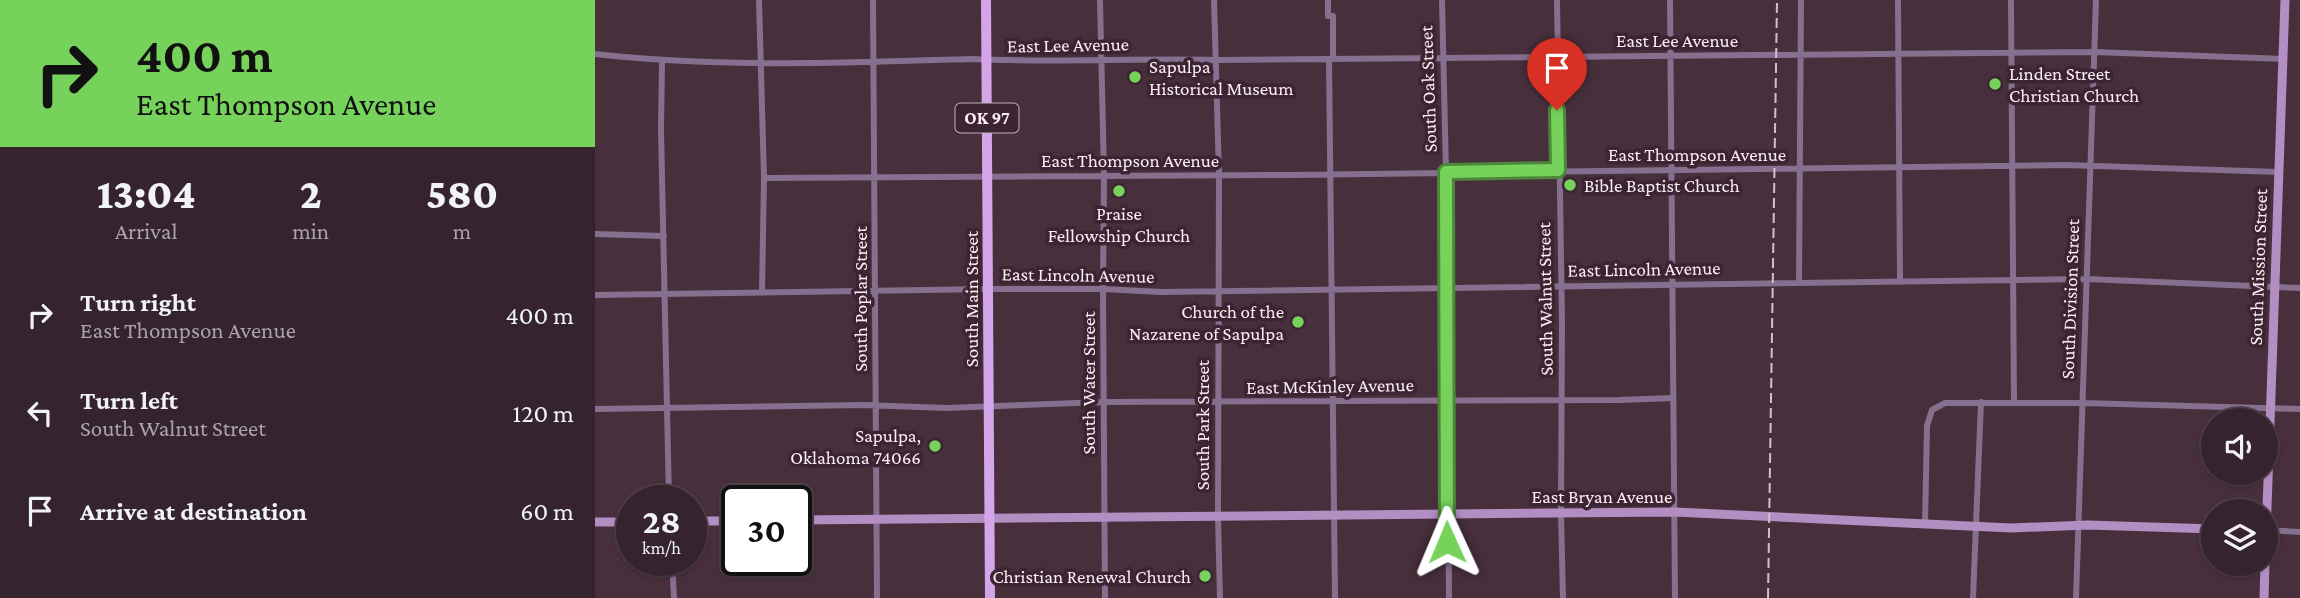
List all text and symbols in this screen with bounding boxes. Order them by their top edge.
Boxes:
street label: South Oak Street [1415,24,1441,153]
icon: right [21,28,112,119]
text: 400 m [136,28,273,83]
street label: East Lee Avenue [1616,30,1738,51]
street label: East Lee Avenue [1007,33,1129,57]
pin [1527,38,1587,110]
icon: arrive [1538,49,1576,87]
place label: Sapulpa Historical Museum [1149,56,1293,99]
place label: Linden Street Christian Church [2009,63,2139,106]
marker: Sapulpa Historical Museum [1127,69,1143,85]
marker: Linden Street Christian Church [1987,76,2003,92]
text: East Thompson Avenue [136,86,436,122]
road number: OK 97 [955,104,1019,132]
street label: East Thompson Avenue [1608,144,1786,165]
street label: East Thompson Avenue [1041,150,1219,171]
text: 13:04 [97,170,196,217]
text: 2 [300,170,322,217]
text: 580 [426,170,498,217]
place label: Bible Baptist Church [1584,175,1740,196]
marker: Bible Baptist Church [1562,177,1578,193]
marker: Praise Fellowship Church [1111,183,1127,199]
street label: South Mission Street [2245,188,2271,346]
place label: Praise Fellowship Church [1048,203,1190,246]
text: Arrival [115,218,177,244]
text: min [292,218,329,244]
text: m [453,218,471,244]
street label: South Division Street [2057,218,2083,379]
street label: South Walnut Street [1533,221,1557,376]
street label: South Poplar Street [850,225,871,372]
street label: South Main Street [961,230,982,367]
street label: East Lincoln Avenue [1567,257,1721,281]
street label: East Lincoln Avenue [1001,263,1155,287]
text: Turn right [80,288,196,317]
icon: right [21,296,59,334]
text: 400 m [506,301,574,330]
place label: Church of the Nazarene of Sapulpa [1129,301,1284,344]
street label: South Water Street [1078,311,1099,455]
marker: Church of the Nazarene of Sapulpa [1290,314,1306,330]
text: East Thompson Avenue [80,317,296,343]
street label: South Park Street [1192,359,1213,490]
street label: East McKinley Avenue [1246,374,1414,398]
text: Turn left [80,386,178,415]
icon: left [21,394,59,432]
text: 120 m [513,399,574,428]
map controls [2201,408,2278,576]
button: sound [2201,408,2278,485]
text: South Walnut Street [80,415,266,441]
place label: Sapulpa, Oklahoma 74066 [790,425,921,468]
marker: Sapulpa, Oklahoma 74066 [927,438,943,454]
speed limit sign: 30 [721,485,812,576]
street label: East Bryan Avenue [1532,486,1672,507]
icon: arrive [21,492,59,530]
text: Arrive at destination [80,497,307,526]
text: 60 m [520,497,574,526]
button: layers [2201,499,2278,576]
text: 28 [642,502,681,541]
position arrow [1410,505,1484,579]
text: km/h [642,538,681,558]
place label: Christian Renewal Church [992,566,1191,587]
marker: Christian Renewal Church [1197,568,1213,584]

